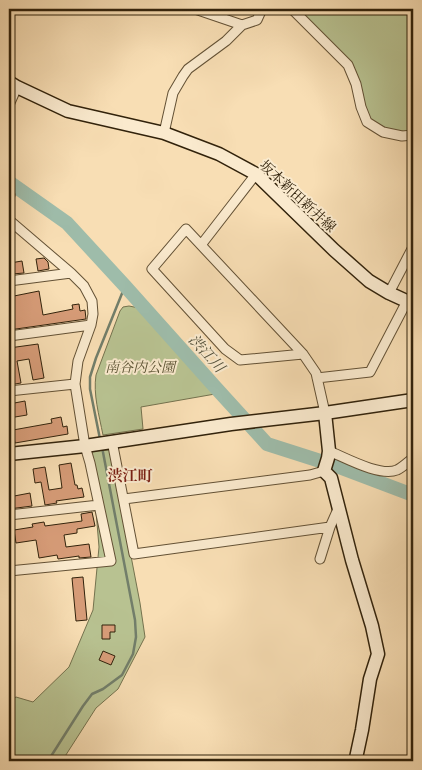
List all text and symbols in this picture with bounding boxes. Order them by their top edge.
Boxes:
street label: 坂本新田新井線 [256,156,340,236]
water label: 渋江川 [185,330,230,378]
park label: 南谷内公園 [105,358,177,376]
district label: 渋江町 [107,466,153,485]

